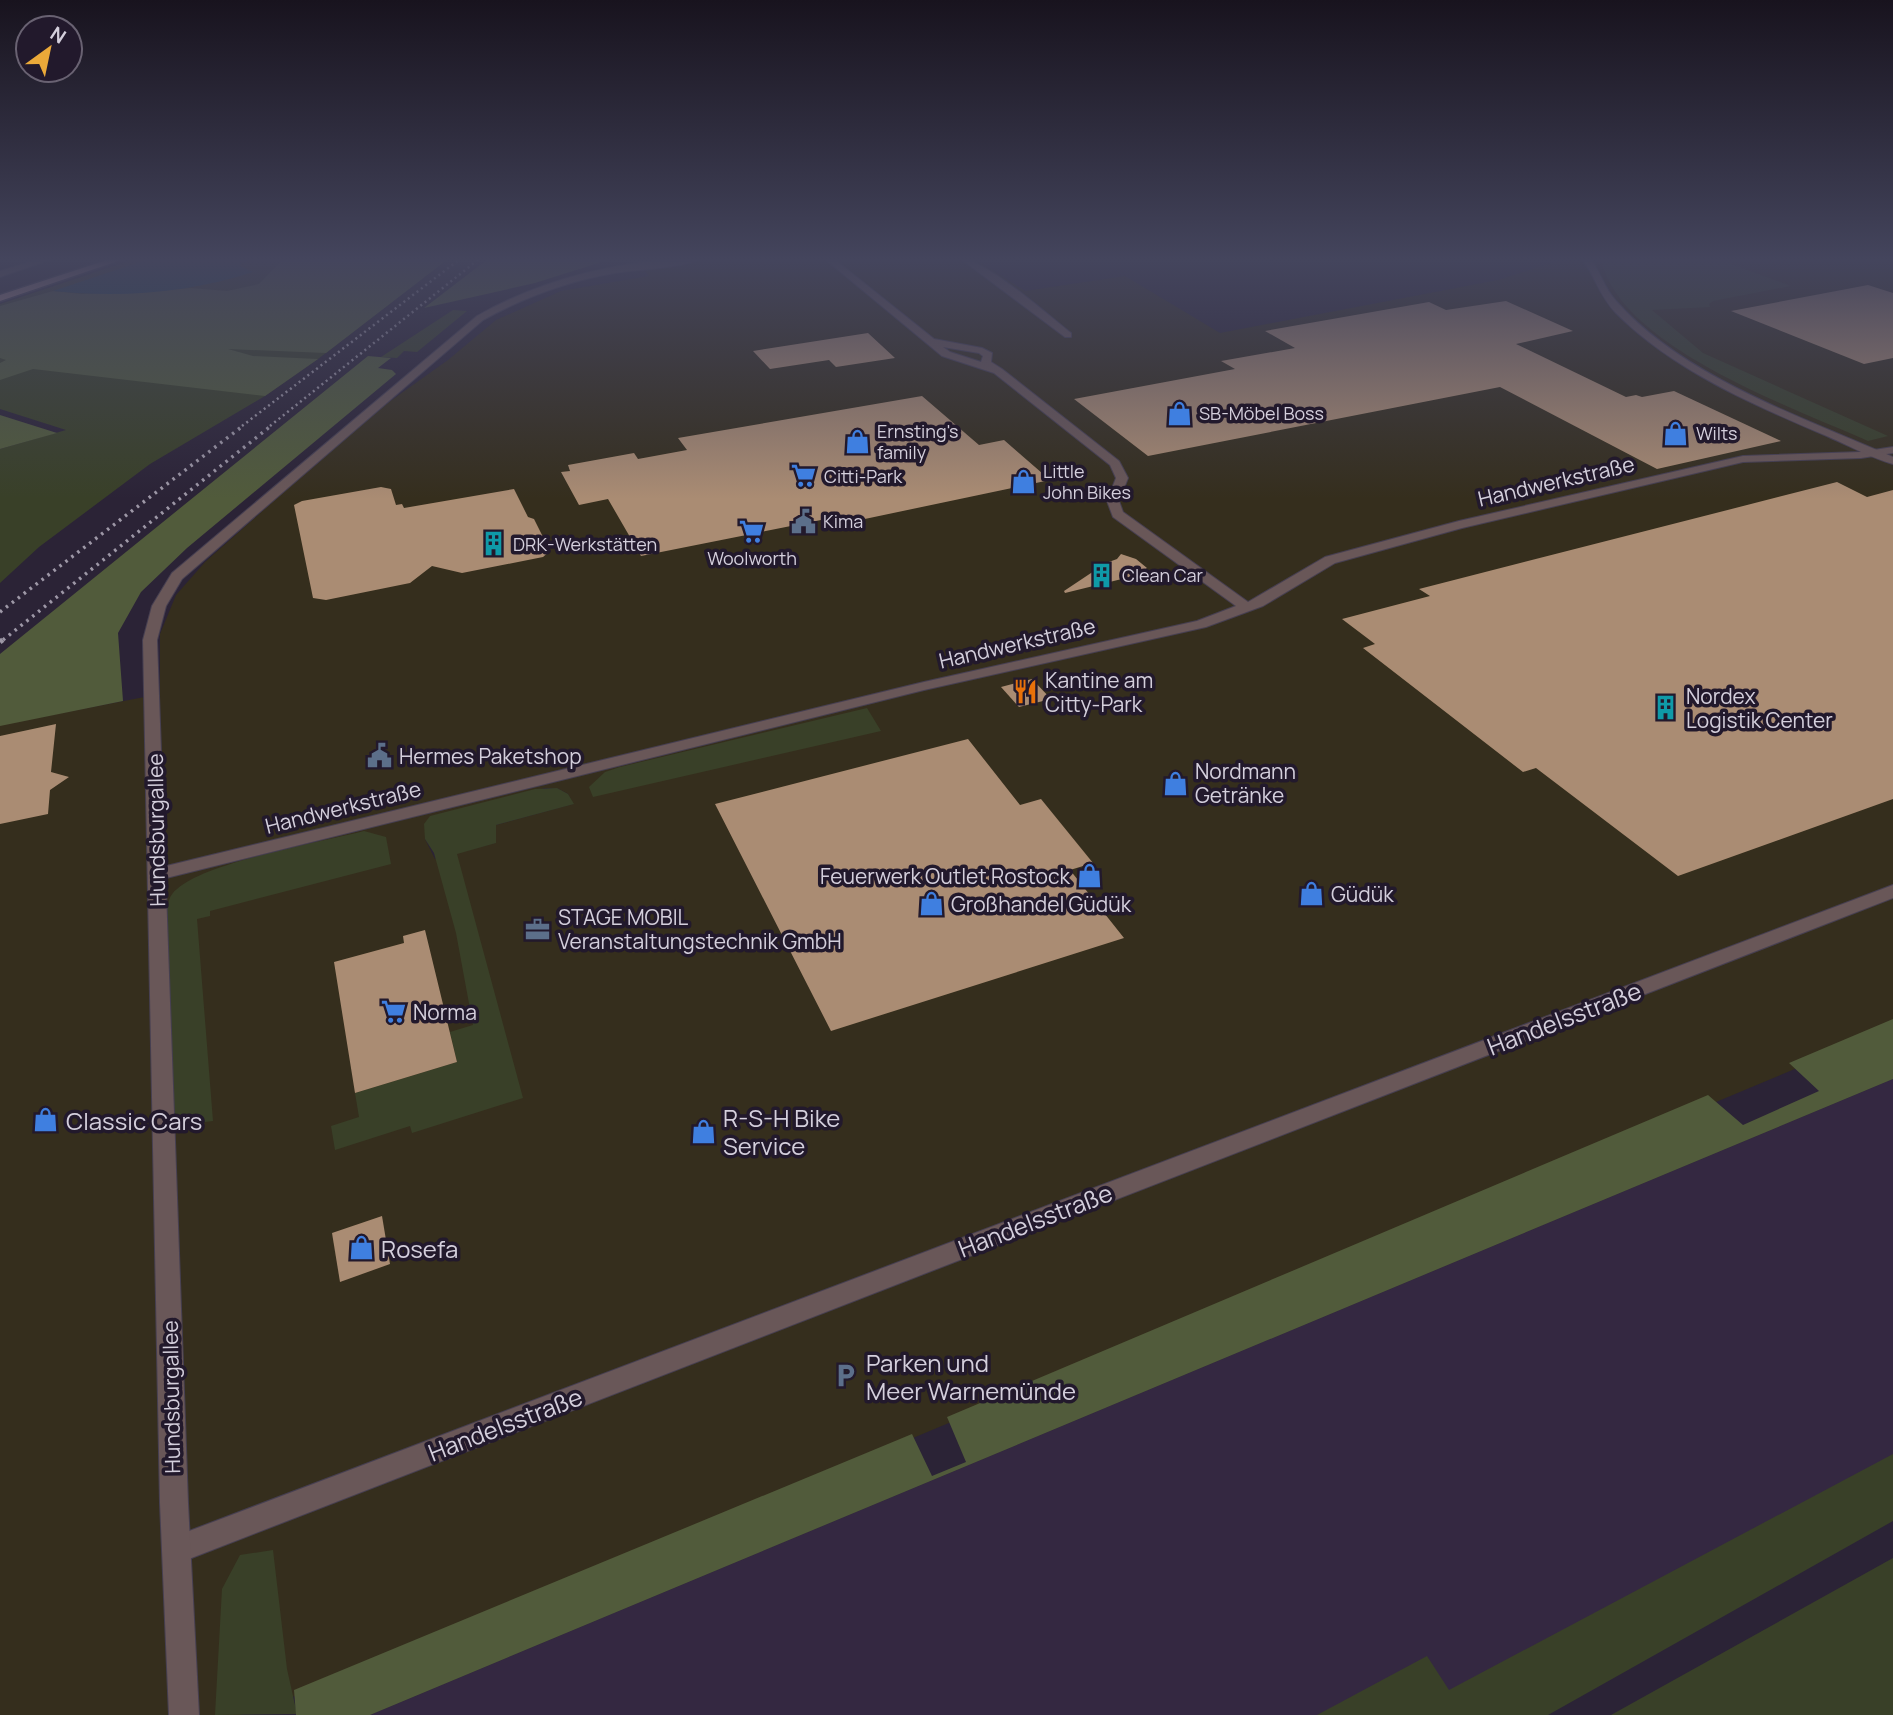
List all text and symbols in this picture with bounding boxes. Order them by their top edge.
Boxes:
north arrow [14,14,84,84]
text: N [45,20,71,49]
shop icon: SB-Möbel Boss [1165,399,1193,427]
place label: SB-Möbel Boss [1199,401,1324,425]
place label: Ernsting's family [877,419,959,464]
shop icon: Wilts [1662,419,1690,447]
place label: Wilts [1696,421,1738,445]
shop icon: Ernsting's family [843,427,871,455]
street label: Handwerkstraße [1475,449,1637,513]
place label: Little John Bikes [1043,459,1131,504]
supermarket icon: Citti-Park [790,462,818,490]
place label: Citti-Park [824,464,903,488]
shop icon: Little John Bikes [1009,467,1037,495]
public building icon: Kima [789,507,817,535]
place label: Kima [823,509,863,533]
supermarket icon: Woolworth [738,517,766,545]
building icon: DRK-Werkstätten [479,530,507,558]
place label: DRK-Werkstätten [513,532,657,556]
place label: Woolworth [707,546,797,570]
building icon: Clean Car [1088,561,1116,589]
place label: Clean Car [1122,563,1204,587]
street label: Handwerkstraße [936,611,1098,675]
place label: Kantine am Citty-Park [1045,666,1153,718]
restaurant icon: Kantine am Citty-Park [1011,678,1039,706]
place label: Nordex Logistik Center [1686,682,1833,734]
building icon: Nordex Logistik Center [1652,694,1680,722]
public building icon: Hermes Paketshop [365,742,393,770]
place label: Hermes Paketshop [399,742,582,770]
street label: Hundsburgallee [141,753,171,907]
place label: Nordmann Getränke [1195,757,1296,809]
shop icon: Nordmann Getränke [1161,769,1189,797]
street label: Handwerkstraße [262,774,424,840]
place label: Feuerwerk Outlet Rostock [820,862,1071,890]
shop icon: Feuerwerk Outlet Rostock [1076,862,1104,890]
shop icon: Güdük [1297,880,1325,908]
place label: Güdük [1331,880,1394,908]
shop icon: Großhandel Güdük [917,890,945,918]
place label: Großhandel Güdük [951,890,1132,918]
place label: STAGE MOBIL Veranstaltungstechnik GmbH [558,903,842,955]
office icon: STAGE MOBIL Veranstaltungstechnik GmbH [524,915,552,943]
street label: Handelsstraße [1482,973,1646,1063]
supermarket icon: Norma [379,998,407,1026]
place label: Norma [413,998,477,1026]
place label: R-S-H Bike Service [723,1101,840,1162]
place label: Classic Cars [66,1104,202,1137]
shop icon: Classic Cars [32,1106,60,1134]
shop icon: R-S-H Bike Service [689,1117,717,1145]
street label: Handelsstraße [953,1175,1117,1265]
place label: Rosefa [381,1232,458,1265]
shop icon: Rosefa [347,1234,375,1262]
street label: Hundsburgallee [156,1320,186,1474]
place label: Parken und Meer Warnemünde [866,1346,1076,1407]
parking icon: Parken und Meer Warnemünde [832,1362,860,1390]
street label: Handelsstraße [423,1379,587,1469]

